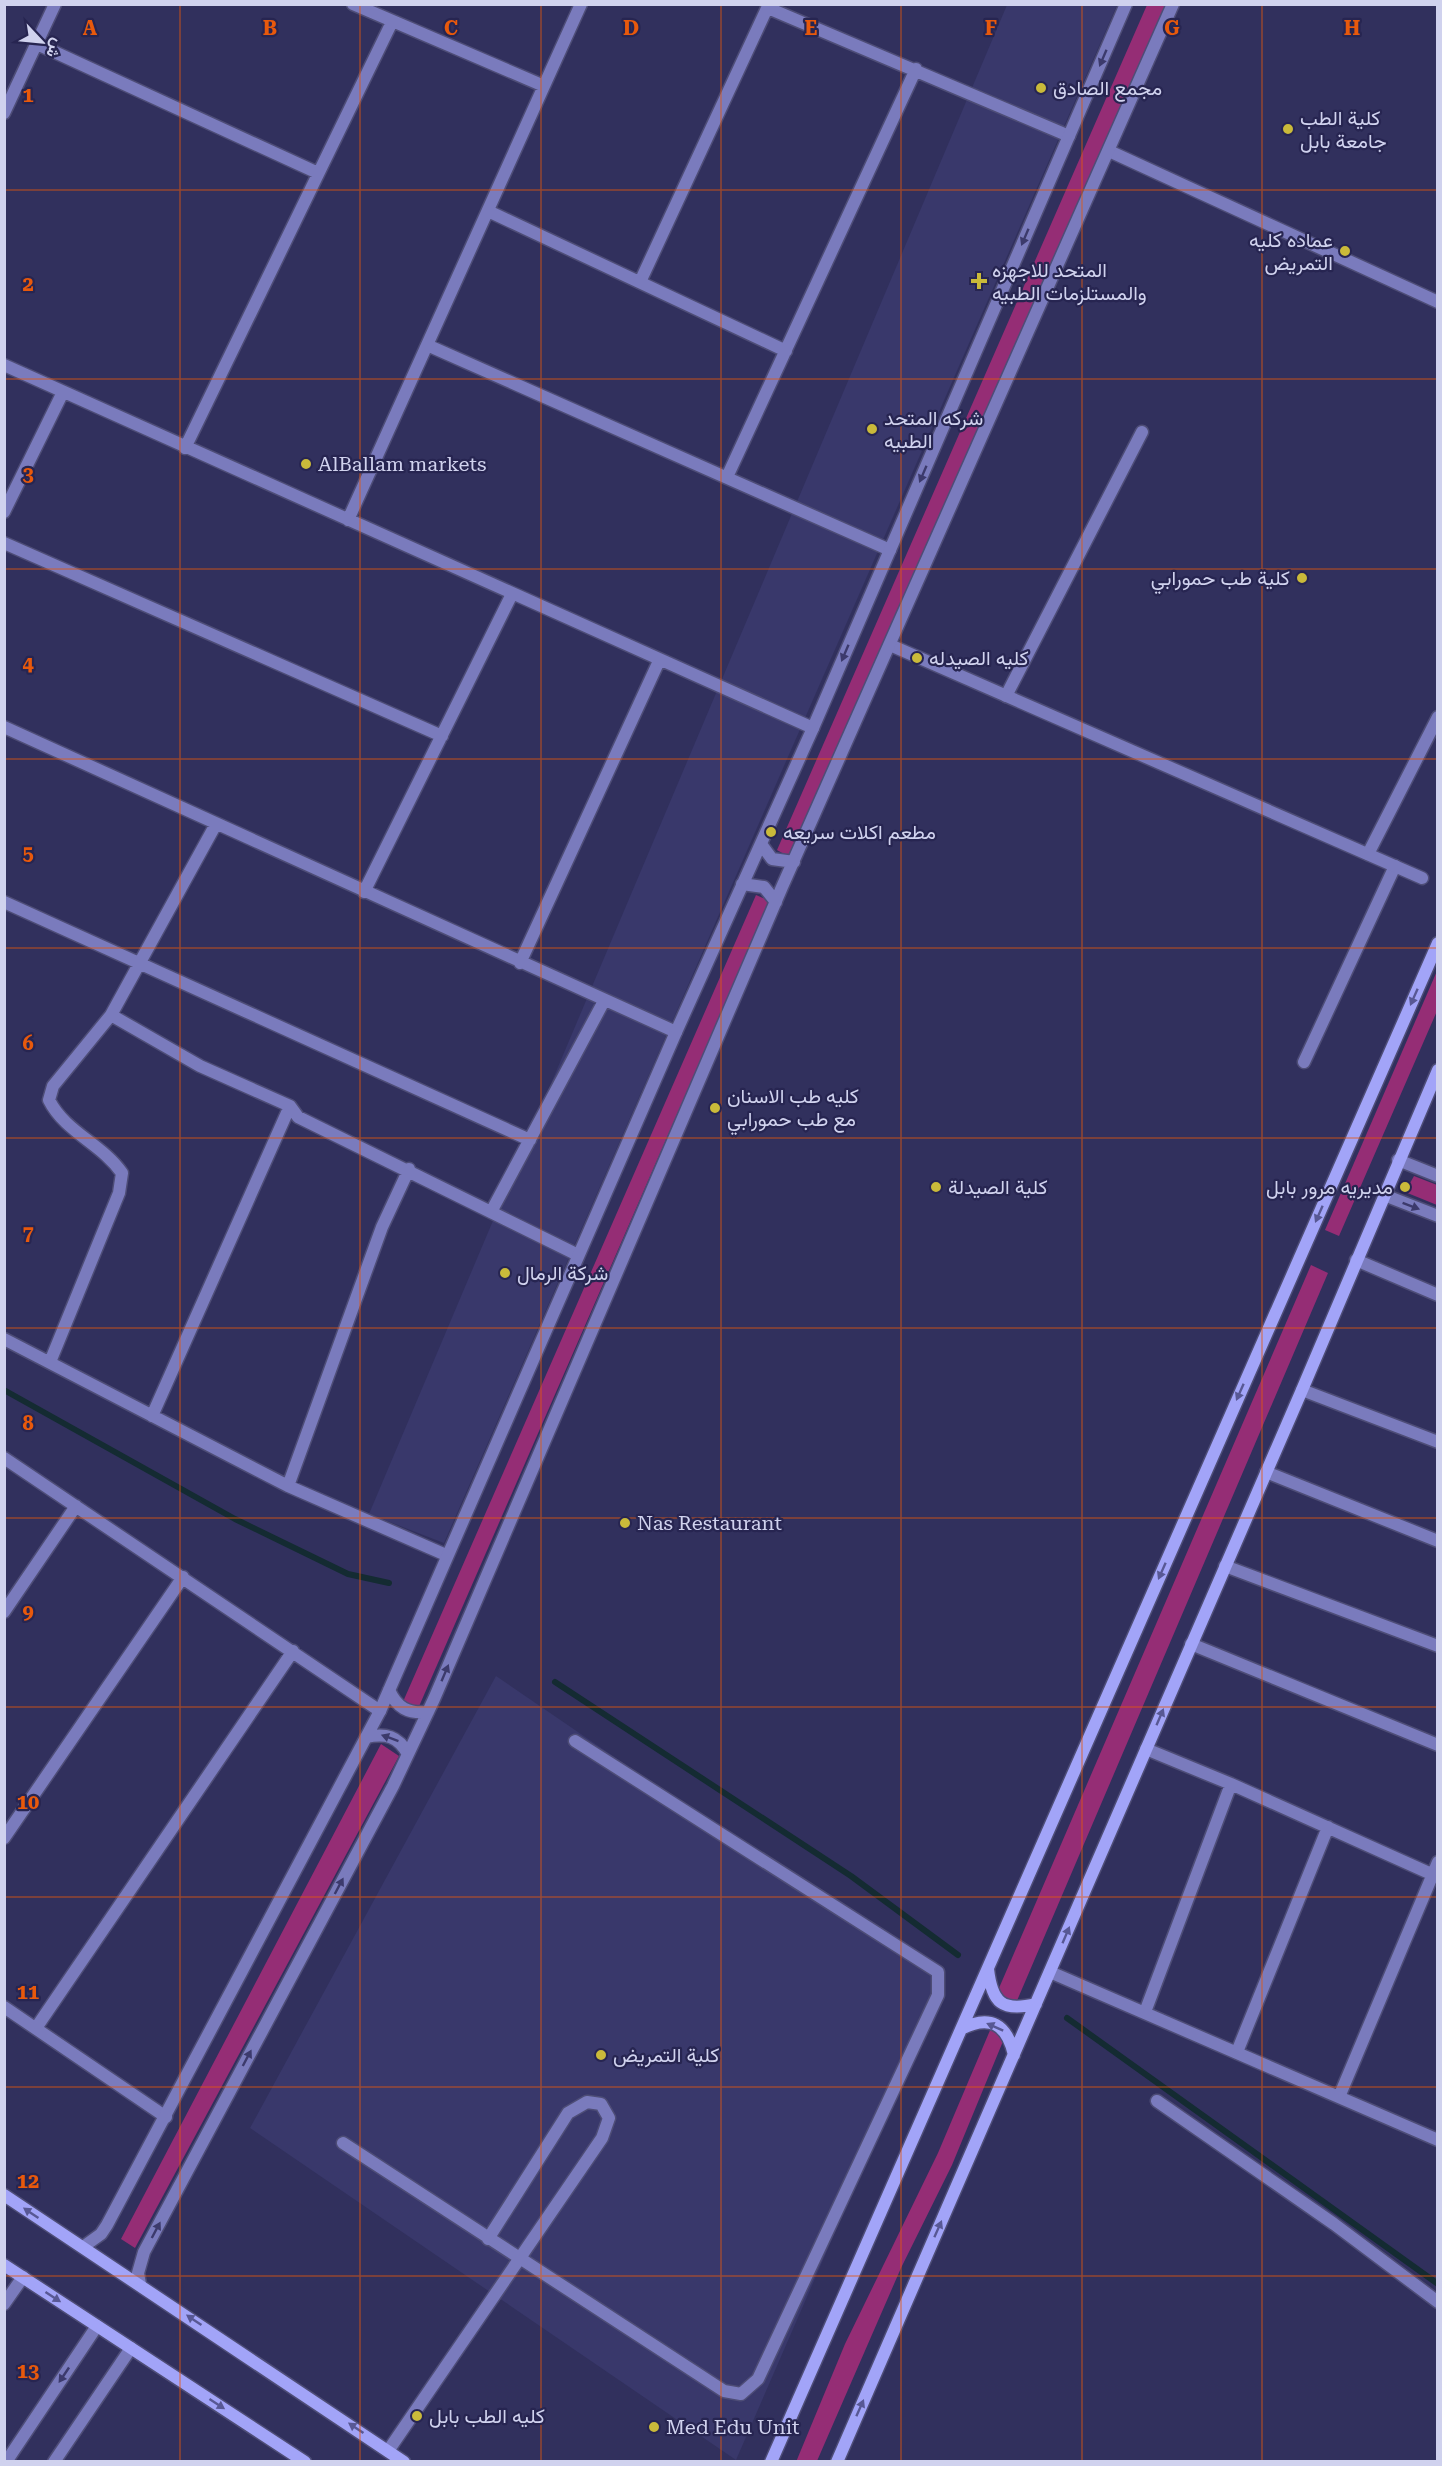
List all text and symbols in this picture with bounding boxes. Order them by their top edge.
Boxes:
north arrow [12,12,72,72]
text: A [83,16,98,40]
text: B [263,16,277,40]
text: C [444,16,458,40]
text: D [623,16,639,40]
text: E [805,16,818,40]
text: F [985,16,997,40]
text: G [1164,16,1180,40]
text: H [1344,16,1360,40]
text: ش [42,36,68,61]
one-way arrow [1098,50,1108,68]
place label: مجمع الصادق [1053,76,1162,102]
marker: مجمع الصادق [1034,81,1048,95]
text: 1 [22,83,34,107]
place label: كلية الطب جامعة بابل [1300,106,1387,153]
marker: كلية الطب جامعة بابل [1281,122,1295,136]
one-way arrow [1020,228,1030,246]
place label: عماده كليه التمريض [1249,228,1333,276]
marker: عماده كليه التمريض [1338,244,1352,258]
place label: المتحد للاجهزه والمستلزمات الطبيه [992,258,1147,306]
text: 2 [22,272,34,296]
marker: المتحد للاجهزه والمستلزمات الطبيه [970,272,988,290]
place label: شركه المتحد الطبيه [884,406,983,453]
marker: شركه المتحد الطبيه [865,422,879,436]
place label: AlBallam markets [318,452,486,476]
marker: AlBallam markets [299,457,313,471]
text: 3 [22,462,34,486]
one-way arrow [918,465,928,483]
place label: كلية طب حمورابي [1151,566,1290,595]
marker: كلية طب حمورابي [1295,571,1309,585]
one-way arrow [840,644,850,662]
place label: كليه الصيدله [929,646,1029,670]
marker: كليه الصيدله [910,651,924,665]
text: 4 [22,652,34,676]
place label: مطعم اكلات سريعه [783,820,936,845]
marker: مطعم اكلات سريعه [764,825,778,839]
text: 5 [22,841,34,865]
one-way arrow [1409,988,1418,1006]
text: 6 [22,1031,34,1055]
place label: كليه طب الاسنان مع طب حمورابي [727,1084,859,1136]
marker: كليه طب الاسنان مع طب حمورابي [708,1101,722,1115]
place label: كلية الصيدلة [948,1175,1048,1199]
place label: مديريه مرور بابل [1266,1175,1393,1200]
marker: كلية الصيدلة [929,1180,943,1194]
marker: مديريه مرور بابل [1398,1180,1412,1194]
one-way arrow [1402,1201,1420,1211]
one-way arrow [1313,1205,1323,1223]
text: 7 [22,1221,34,1245]
place label: شركة الرمال [517,1261,608,1286]
marker: شركة الرمال [498,1266,512,1280]
one-way arrow [1235,1384,1245,1402]
text: 8 [22,1411,34,1435]
place label: Nas Restaurant [637,1511,783,1535]
marker: Nas Restaurant [618,1516,632,1530]
one-way arrow [1157,1562,1166,1580]
text: 9 [22,1600,34,1624]
one-way arrow [440,1664,450,1682]
one-way arrow [1156,1708,1165,1726]
one-way arrow [381,1733,399,1743]
text: 10 [17,1790,39,1814]
one-way arrow [334,1877,344,1894]
one-way arrow [1061,1925,1071,1943]
text: 11 [17,1980,39,2004]
one-way arrow [986,2022,1004,2032]
place label: كلية التمريض [613,2043,719,2068]
marker: كلية التمريض [594,2048,608,2062]
one-way arrow [242,2049,252,2066]
text: 12 [17,2169,39,2193]
one-way arrow [24,2207,40,2219]
one-way arrow [933,2220,943,2238]
one-way arrow [151,2221,160,2238]
one-way arrow [45,2292,61,2303]
one-way arrow [186,2315,202,2326]
text: 13 [17,2359,39,2383]
one-way arrow [59,2366,70,2383]
one-way arrow [208,2398,224,2410]
one-way arrow [856,2399,865,2417]
place label: كليه الطب بابل [429,2404,545,2428]
marker: كليه الطب بابل [410,2409,424,2423]
place label: Med Edu Unit [666,2415,800,2439]
marker: Med Edu Unit [647,2420,661,2434]
one-way arrow [349,2422,365,2434]

